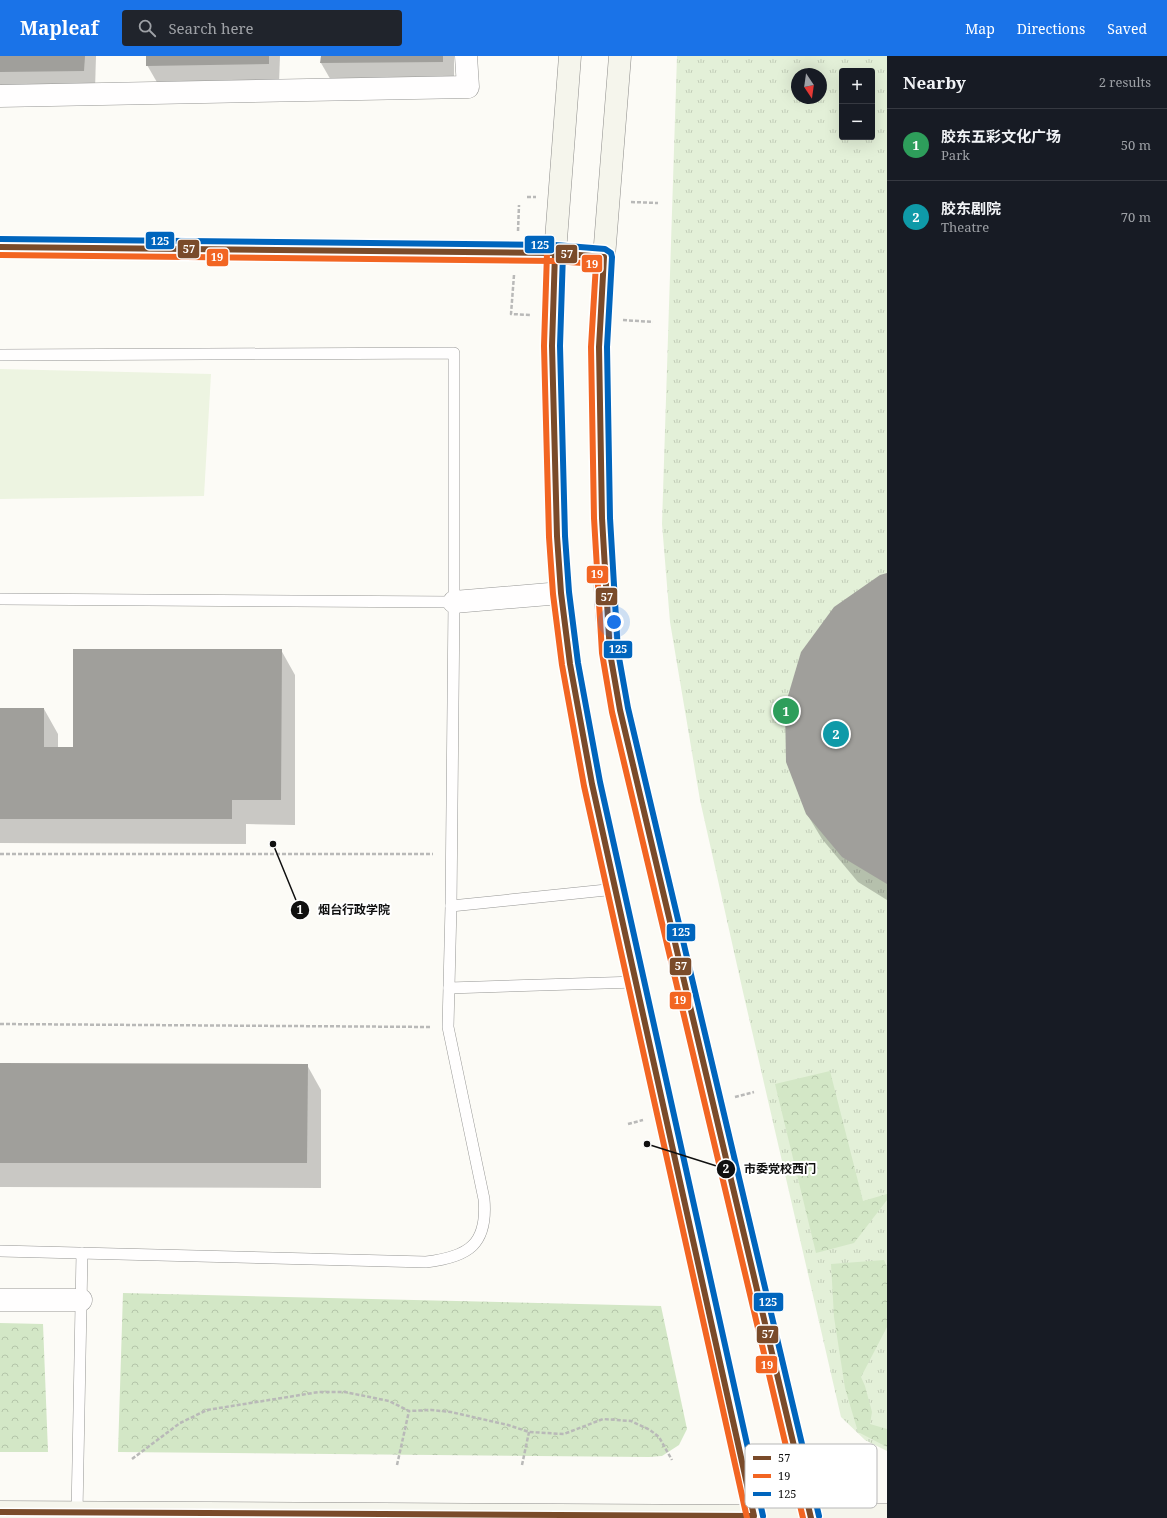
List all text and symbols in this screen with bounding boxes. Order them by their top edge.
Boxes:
search box [122,10,402,46]
text: Mapleaf [20,15,98,41]
icon: search [136,17,158,39]
text: Search here [168,18,254,38]
text: Map [965,19,995,38]
text: Directions [1017,19,1085,38]
text: Saved [1107,19,1147,38]
north arrow [791,68,827,104]
map controls [839,68,875,140]
button: + [839,68,875,104]
text: Nearby [903,71,966,94]
text: 2 results [1099,73,1151,91]
button: − [839,104,875,140]
text: 胶东五彩文化广场 [941,126,1061,146]
text: 1 [912,136,920,154]
text: 50 m [1121,136,1151,154]
text: Park [941,146,970,164]
text: 胶东剧院 [941,198,1001,218]
text: 2 [912,208,920,226]
text: 70 m [1121,208,1151,226]
text: Theatre [941,218,989,236]
line badge: 125 [145,231,175,250]
text: 125 [151,233,169,248]
line badge: 125 [524,235,555,254]
text: 125 [531,237,549,252]
line badge: 57 [177,239,200,259]
text: 57 [183,241,195,256]
line badge: 57 [555,244,578,264]
text: 57 [561,246,573,261]
line badge: 19 [206,248,229,267]
text: 19 [211,249,223,264]
line badge: 19 [581,254,603,273]
text: 19 [586,256,598,271]
line badge: 19 [586,565,609,584]
text: 19 [591,566,603,581]
line badge: 57 [595,587,618,606]
text: 57 [601,589,613,604]
your location [604,612,624,632]
line badge: 125 [603,640,633,659]
text: 125 [609,641,627,656]
pin: 1 [773,696,799,726]
pin: 2 [823,719,849,749]
callout: 烟台行政学院 [290,898,398,922]
text: 1 [297,901,304,918]
text: 烟台行政学院 [318,901,390,918]
line badge: 125 [666,923,696,942]
text: 125 [672,924,690,939]
line badge: 57 [669,957,692,976]
text: 57 [675,958,687,973]
line badge: 19 [669,991,692,1010]
text: 19 [674,992,686,1007]
callout: 市委党校西门 [716,1157,824,1181]
text: 2 [723,1160,730,1177]
text: 市委党校西门 [744,1160,816,1177]
line badge: 125 [753,1292,784,1312]
text: 125 [759,1294,777,1309]
line badge: 57 [756,1325,779,1344]
text: 57 [762,1326,774,1341]
line badge: 19 [755,1355,778,1374]
text: 19 [761,1357,773,1372]
legend [745,1444,877,1508]
text: 57 [778,1450,790,1465]
text: 19 [778,1468,790,1483]
text: 125 [778,1486,796,1501]

